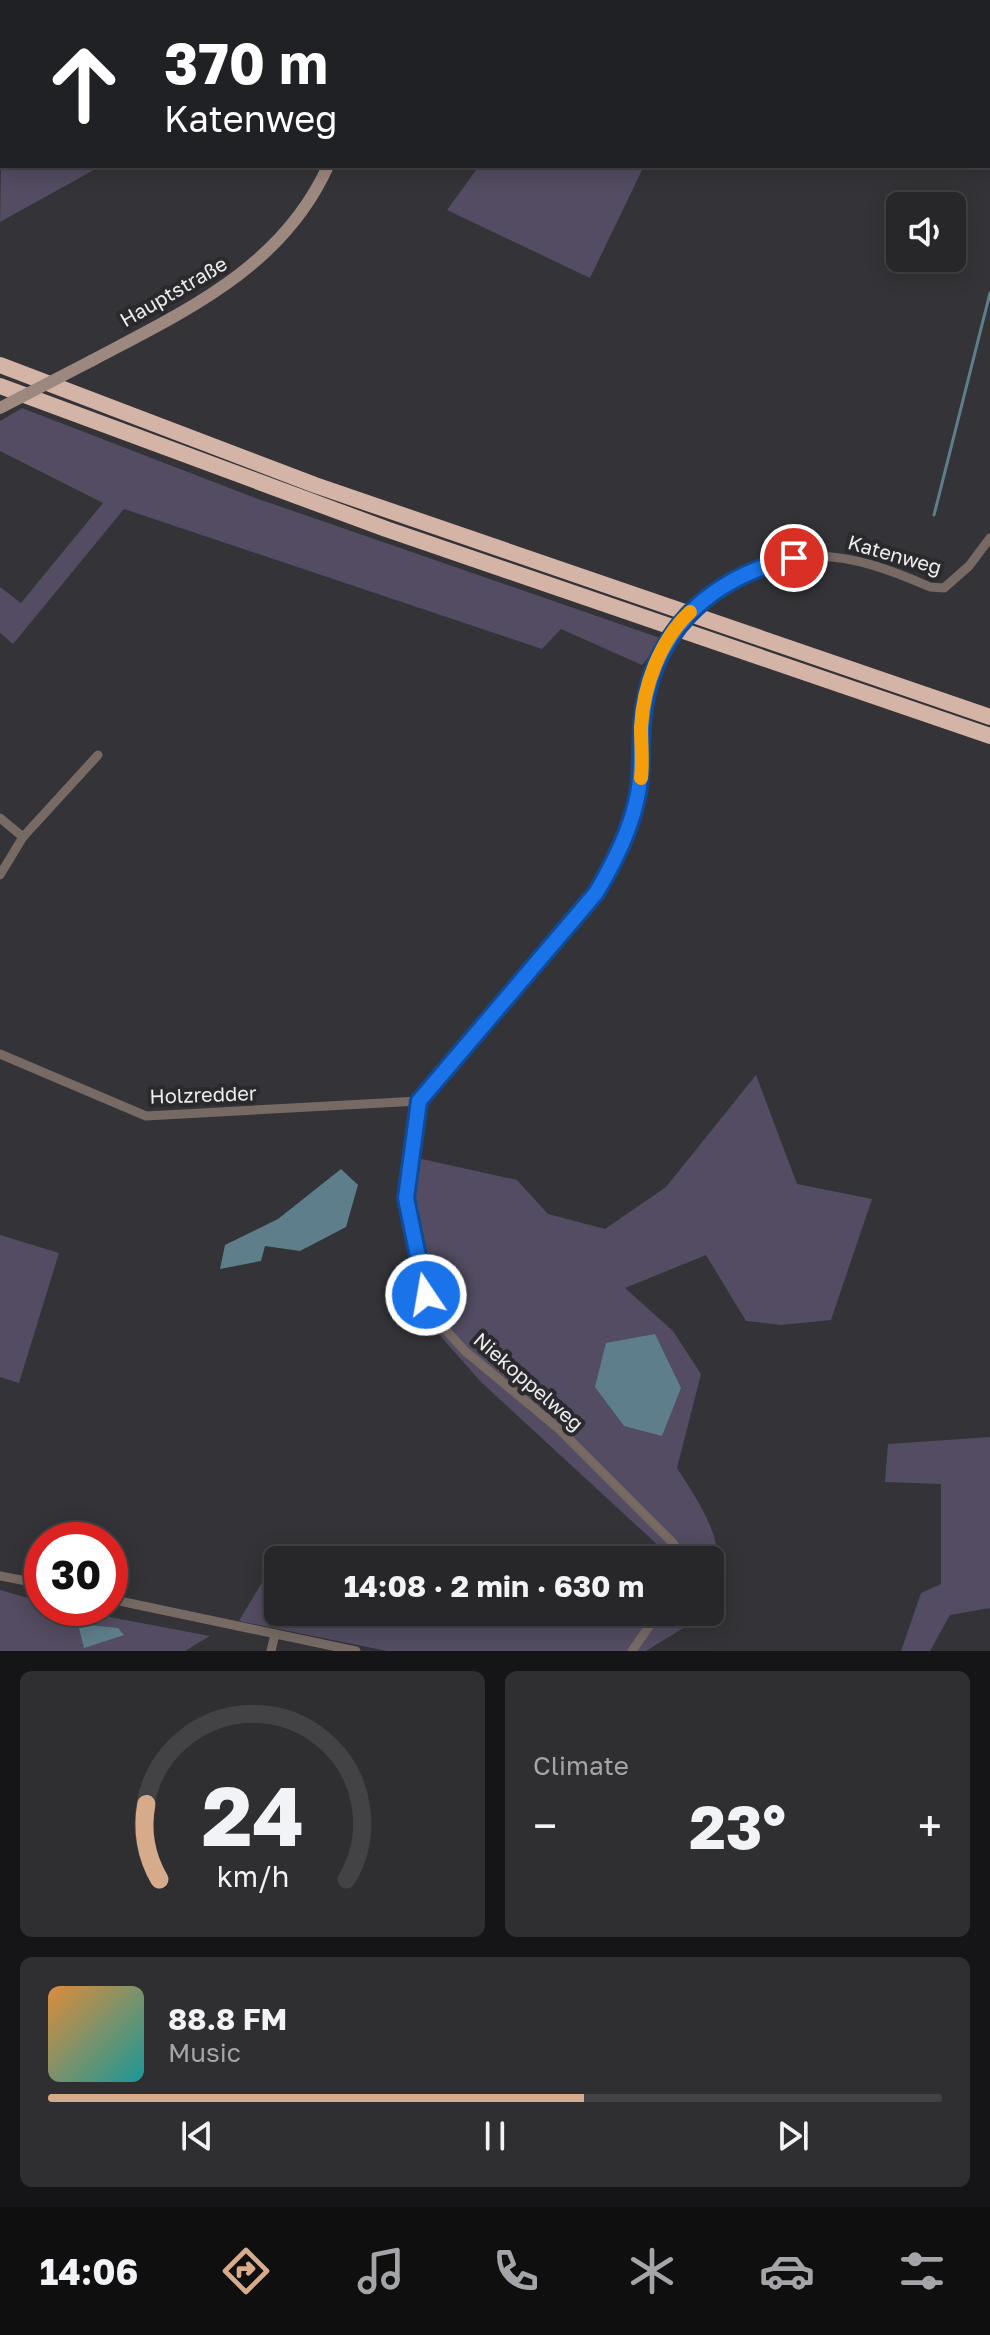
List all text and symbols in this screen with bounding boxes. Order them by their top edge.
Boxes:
text: 370 m [164,29,328,96]
icon: ahead [32,32,136,136]
text: Katenweg [164,97,337,140]
map controls [886,192,966,272]
button: sound [886,192,966,272]
street label: Hauptstraße [115,251,231,331]
pin [760,524,828,592]
street label: Katenweg [845,529,945,579]
icon: arrive [772,536,816,580]
street label: Holzredder [149,1080,257,1108]
position arrow [384,1253,468,1337]
street label: Niekoppelweg [469,1327,589,1435]
speed limit sign: 30 [24,1522,128,1626]
text: 14:08 · 2 min · 630 m [344,1568,644,1604]
text: Climate [533,1750,629,1781]
text: 24 [201,1764,304,1864]
text: 23° [689,1790,786,1862]
text: − [533,1799,557,1852]
text: + [918,1799,942,1852]
text: km/h [216,1859,289,1893]
text: 88.8 FM [168,2001,287,2037]
text: Music [168,2037,241,2068]
icon: previous [175,2114,219,2158]
icon: pause [473,2114,517,2158]
icon: next [771,2114,815,2158]
icon: directions [218,2243,274,2299]
icon: music [353,2243,409,2299]
icon: phone [488,2243,544,2299]
icon: climate [624,2243,680,2299]
icon: car [759,2243,815,2299]
icon: filters [894,2243,950,2299]
text: 14:06 [40,2250,138,2293]

